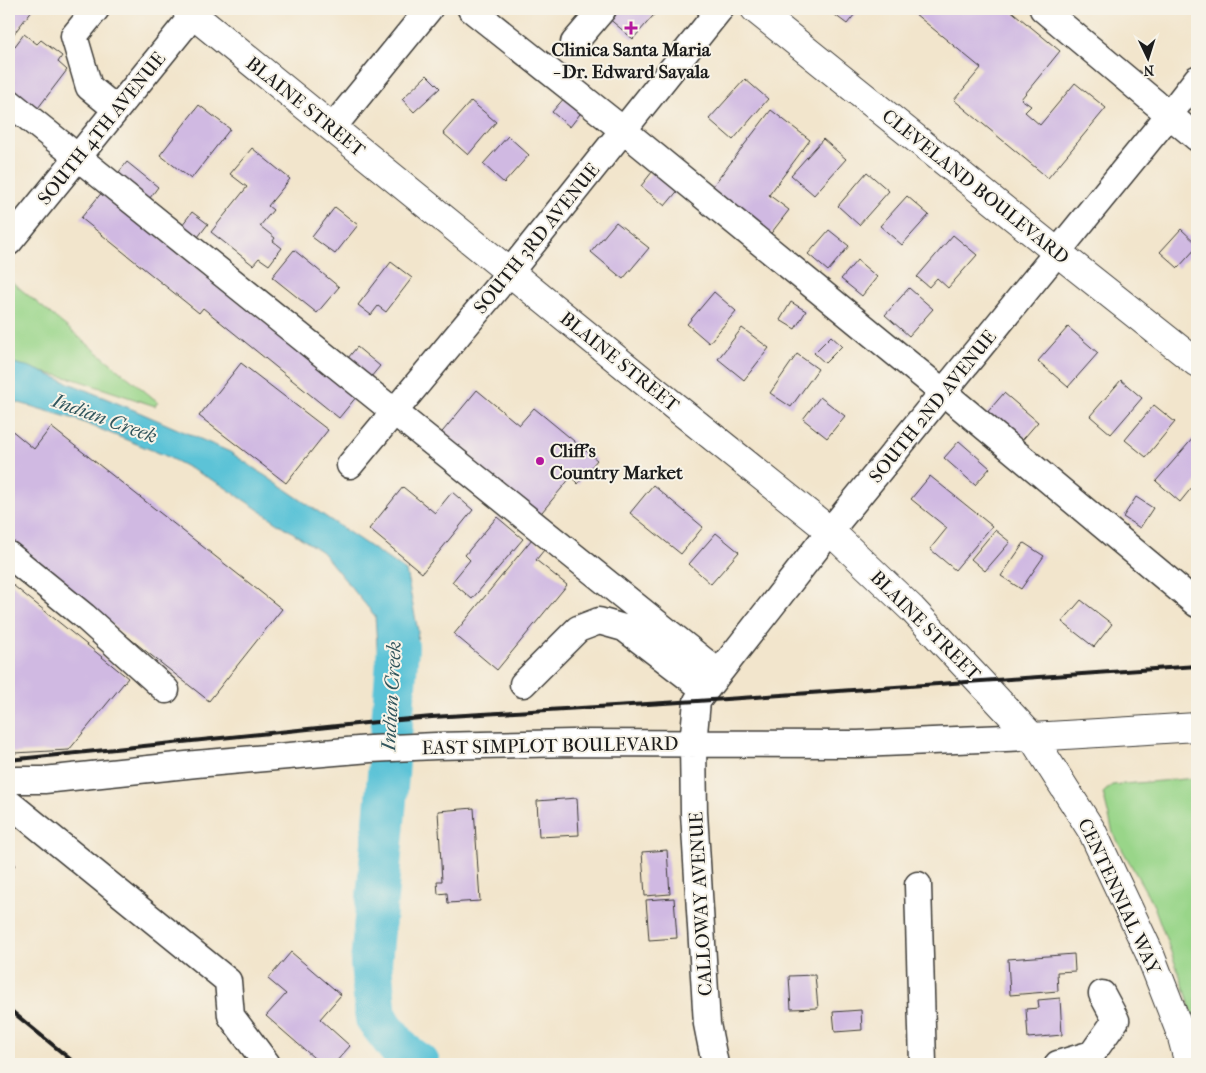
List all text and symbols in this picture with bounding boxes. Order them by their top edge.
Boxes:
marker: Clinica Santa Maria - Dr. Edward Savala [624,21,638,35]
north arrow [1124,32,1174,82]
place label: Clinica Santa Maria - Dr. Edward Savala [551,39,712,83]
street label: SOUTH 4TH AVENUE [33,47,170,209]
street label: BLAINE STREET [242,52,369,161]
text: N [1143,62,1155,79]
street label: CLEVELAND BOULEVARD [878,105,1073,269]
street label: SOUTH 3RD AVENUE [469,159,604,318]
street label: BLAINE STREET [556,307,683,416]
street label: SOUTH 2ND AVENUE [864,326,1001,487]
water label: Indian Creek [48,389,160,448]
place label: Cliff's Country Market [550,440,683,484]
marker: Cliff's Country Market [534,455,546,467]
street label: BLAINE STREET [866,566,985,685]
water label: Indian Creek [377,641,406,752]
street label: EAST SIMPLOT BOULEVARD [421,733,679,759]
street label: CALLOWAY AVENUE [685,811,717,997]
street label: CENTENNIAL WAY [1073,815,1165,979]

